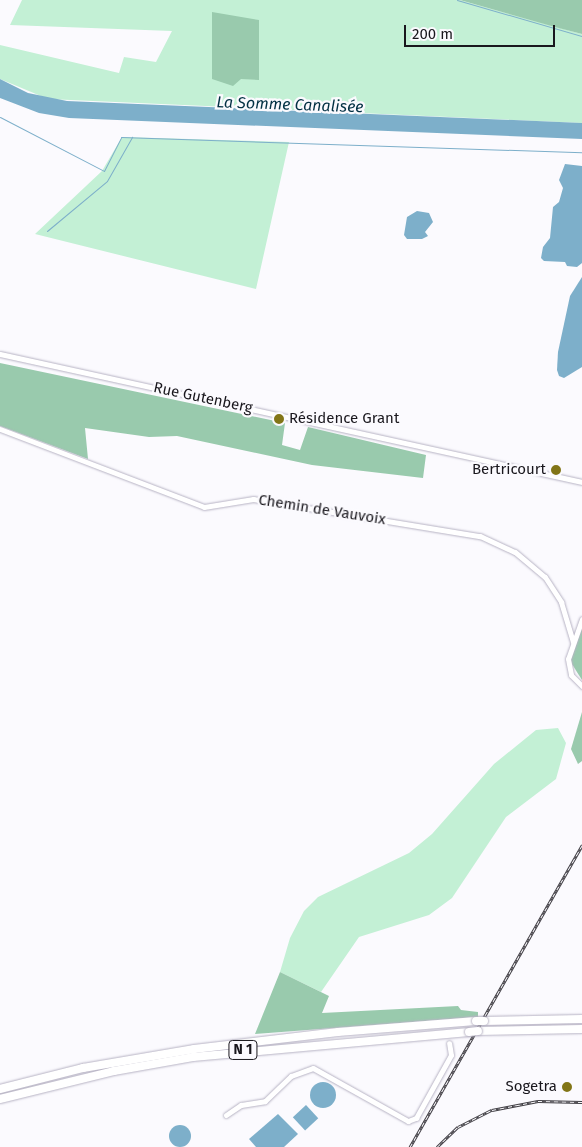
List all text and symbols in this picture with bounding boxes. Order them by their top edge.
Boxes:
scale bar [407,15,558,47]
text: 200 m [412,25,453,43]
water label: La Somme Canalisée [216,93,364,117]
street label: Rue Gutenberg [152,379,254,417]
place label: Résidence Grant [289,410,399,428]
marker: Résidence Grant [273,413,285,425]
place label: Bertricourt [472,461,546,479]
marker: Bertricourt [550,464,562,476]
street label: Chemin de Vauvoix [257,491,387,529]
road number: N 1 [228,1038,258,1062]
place label: Sogetra [505,1078,557,1096]
marker: Sogetra [561,1081,573,1093]

